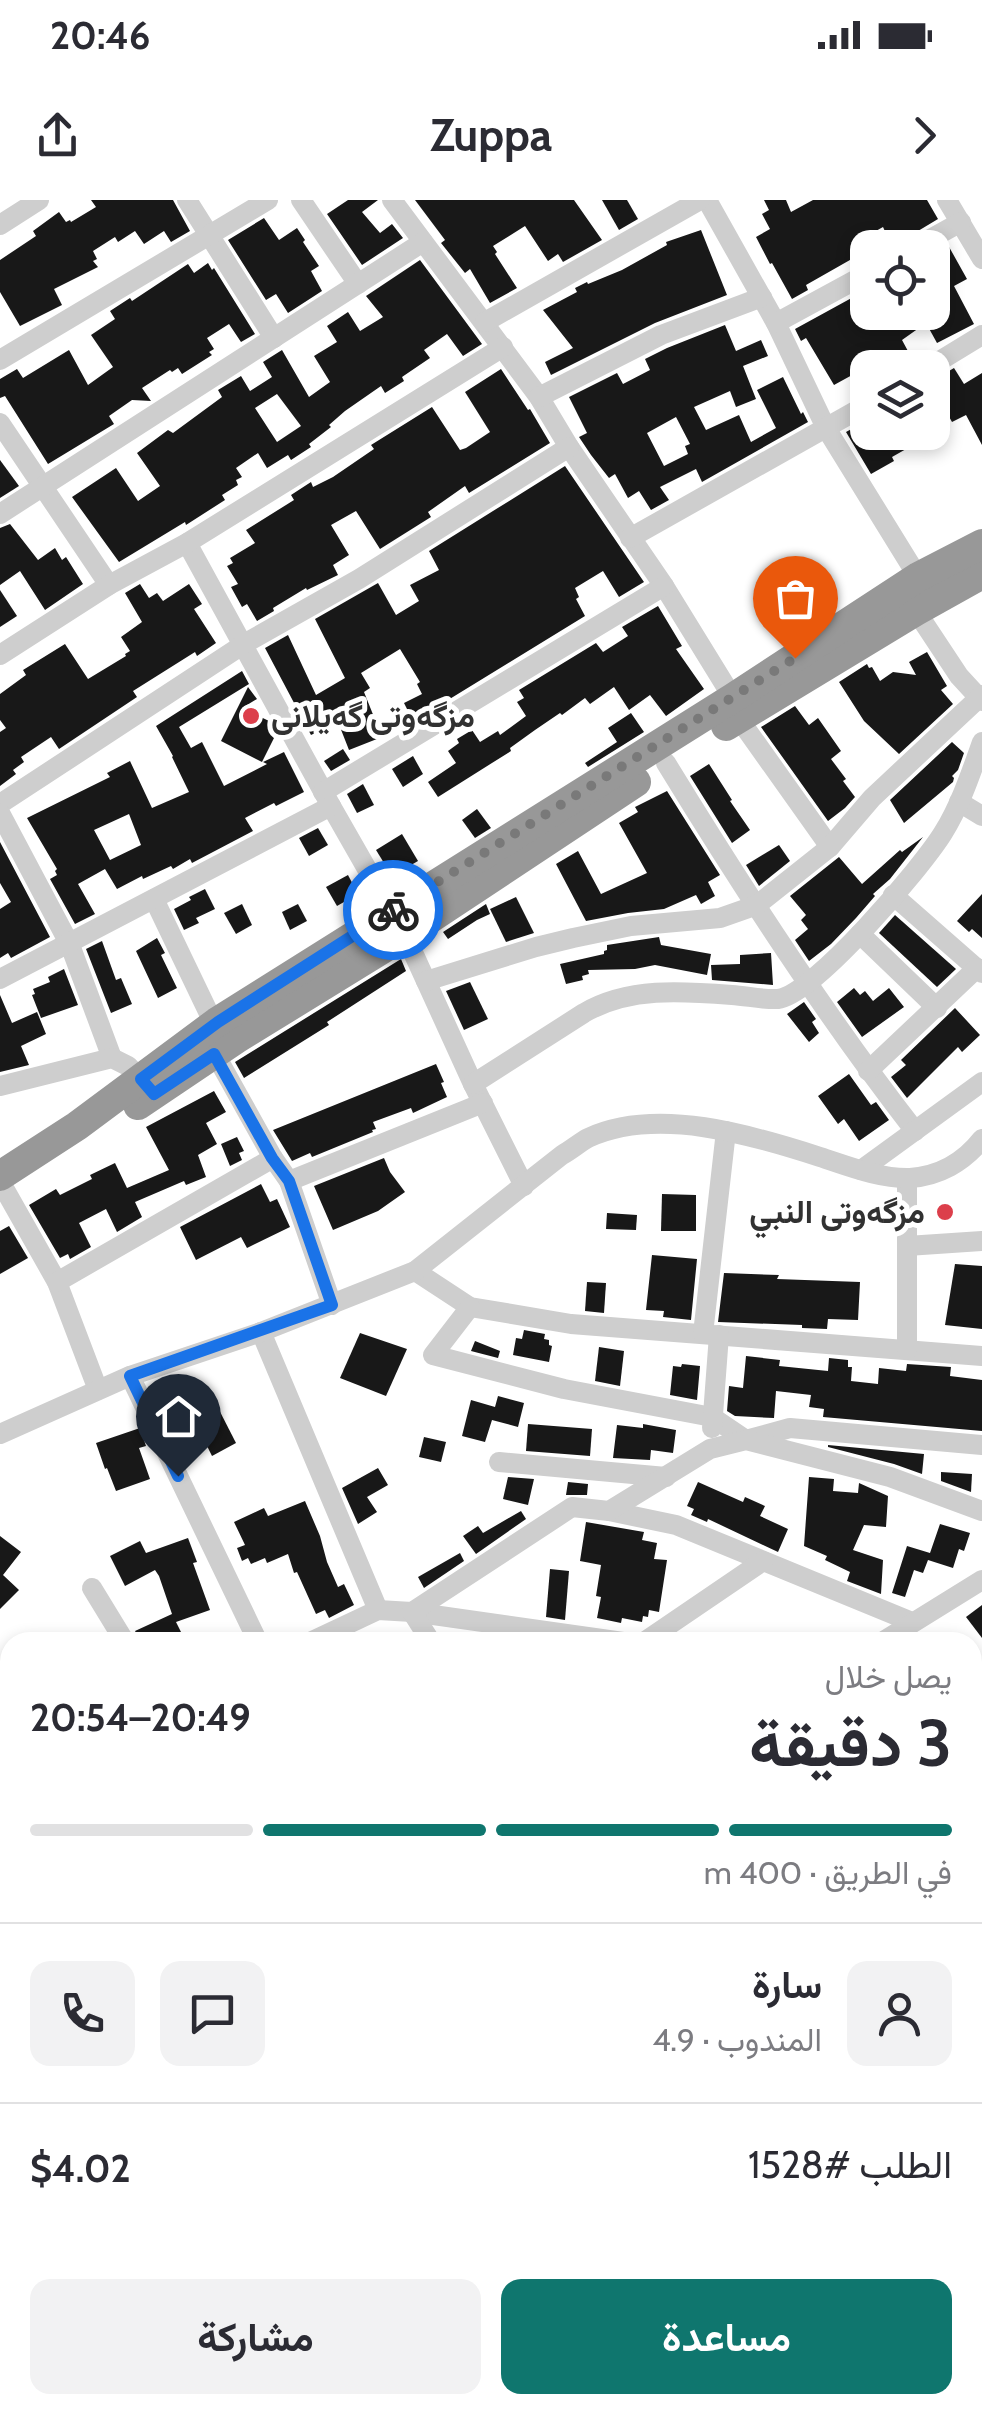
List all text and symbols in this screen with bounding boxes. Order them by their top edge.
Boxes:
text: 20:46 [50,12,150,59]
icon: share [30,108,85,163]
text: Zuppa [430,108,552,162]
icon: forward [897,108,952,163]
map controls [850,230,950,450]
button: locate [850,230,950,330]
button: layers [850,350,950,450]
pin [753,556,838,659]
icon: bag [768,571,823,626]
place label: مزگەوتی گەیلانی [271,696,475,736]
marker: مزگەوتی گەیلانی [240,705,262,727]
courier [343,860,443,960]
icon: bike [366,883,421,938]
place label: مزگەوتی النبي [749,1192,925,1239]
marker: مزگەوتی النبي [934,1201,956,1223]
pin [136,1374,221,1477]
icon: home [151,1389,206,1444]
text: يصل خلال [825,1657,952,1696]
text: 20:49–20:54 [30,1694,251,1741]
text: 3 دقيقة [749,1703,952,1782]
text: في الطريق · 400 m [704,1853,952,1892]
button: phone [30,1961,135,2066]
button: chat [160,1961,265,2066]
text: سارة [752,1961,822,2008]
button: person [847,1961,952,2066]
text: المندوب · 4.9 [652,2020,822,2059]
text: الطلب #1528 [748,2141,952,2188]
text: $4.02 [30,2145,131,2192]
button: مشاركة [30,2279,481,2394]
button: مساعدة [501,2279,952,2394]

